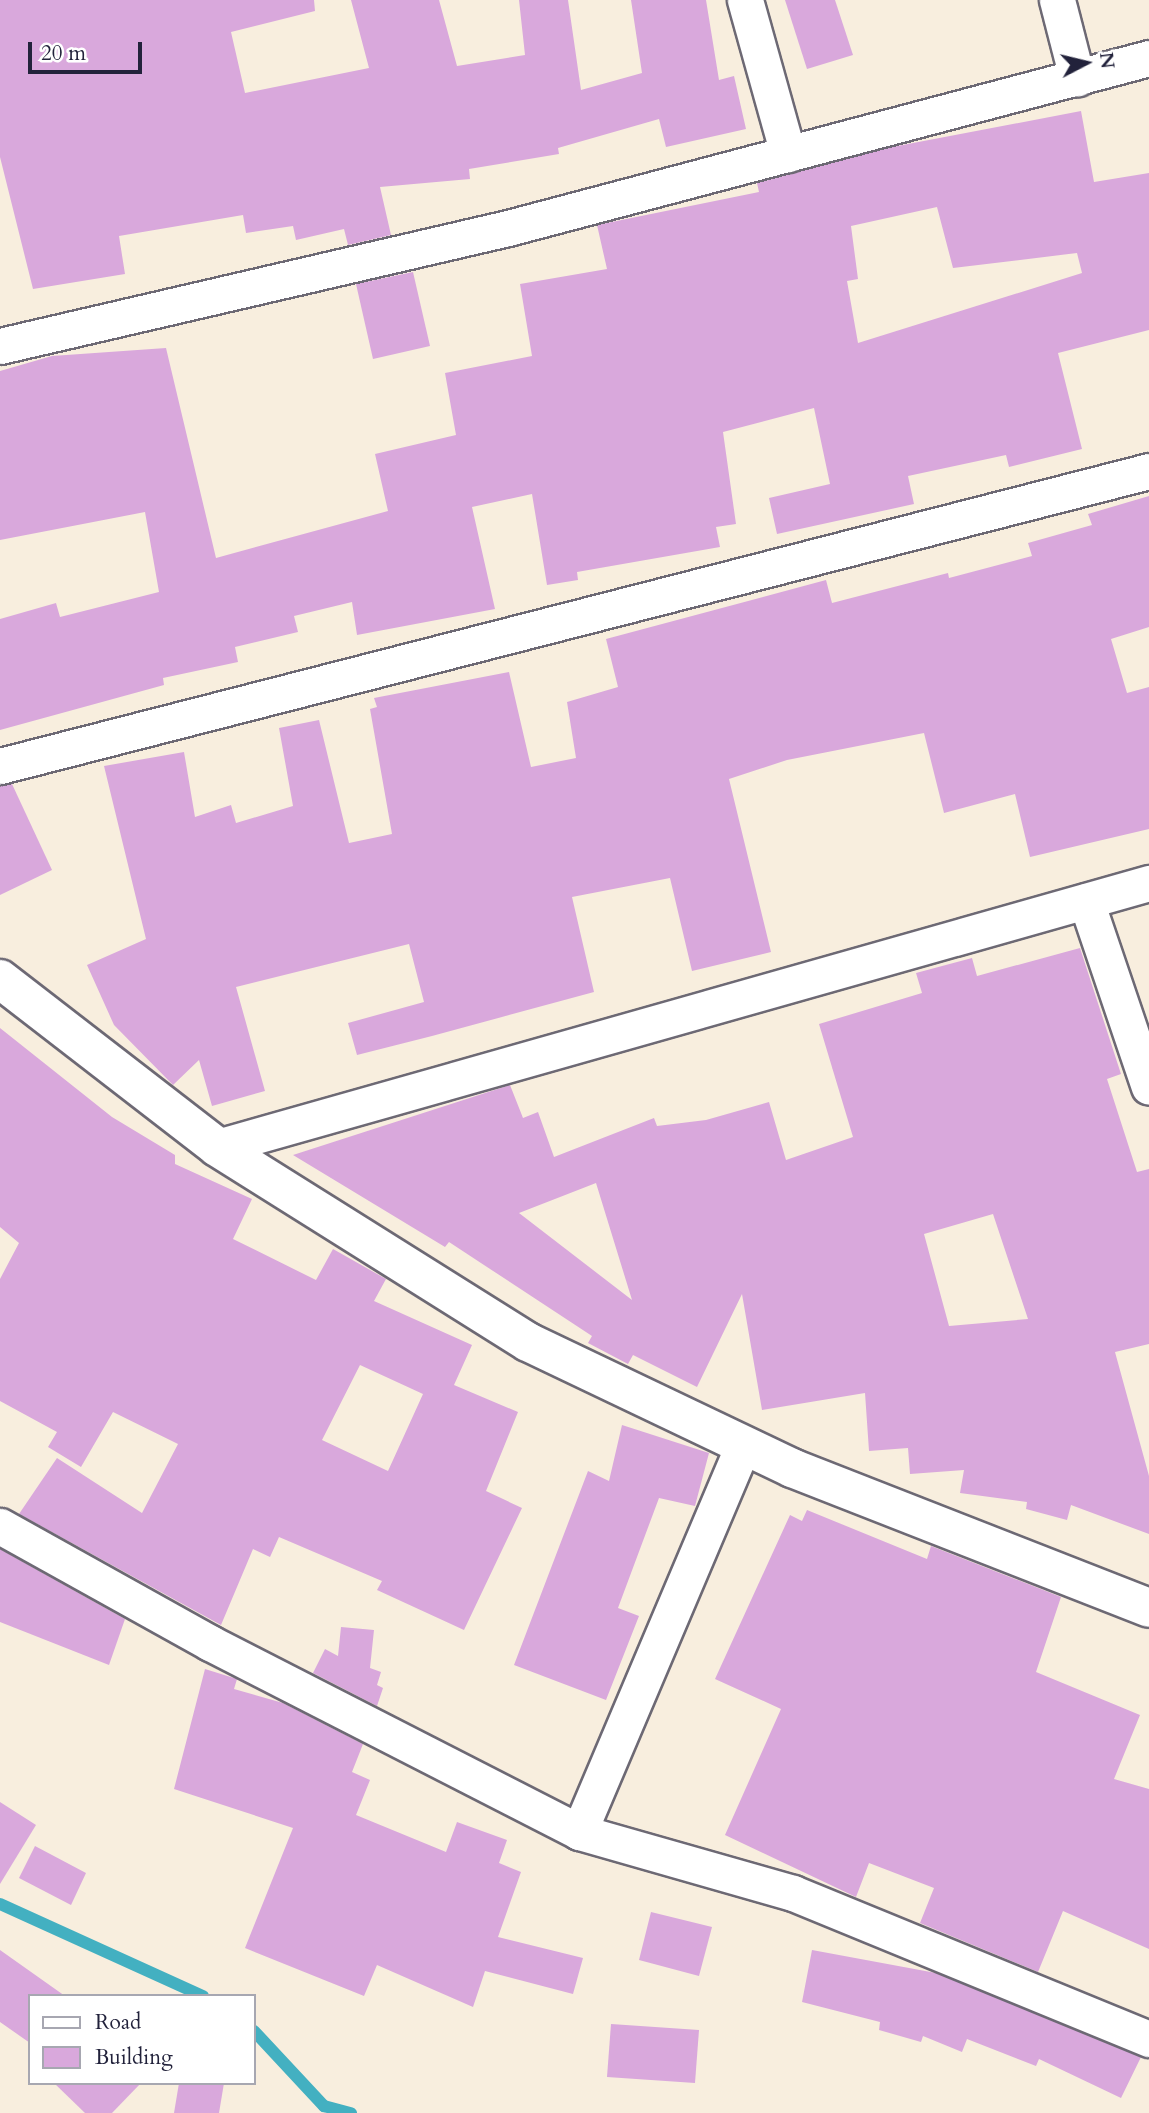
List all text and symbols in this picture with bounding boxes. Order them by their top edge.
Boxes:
scale bar [32,28,145,72]
north arrow [1051,28,1121,98]
text: 20 m [41,39,86,68]
text: N [1093,51,1121,70]
legend [28,1994,256,2085]
text: Road [95,2008,141,2037]
text: Building [95,2043,173,2072]

